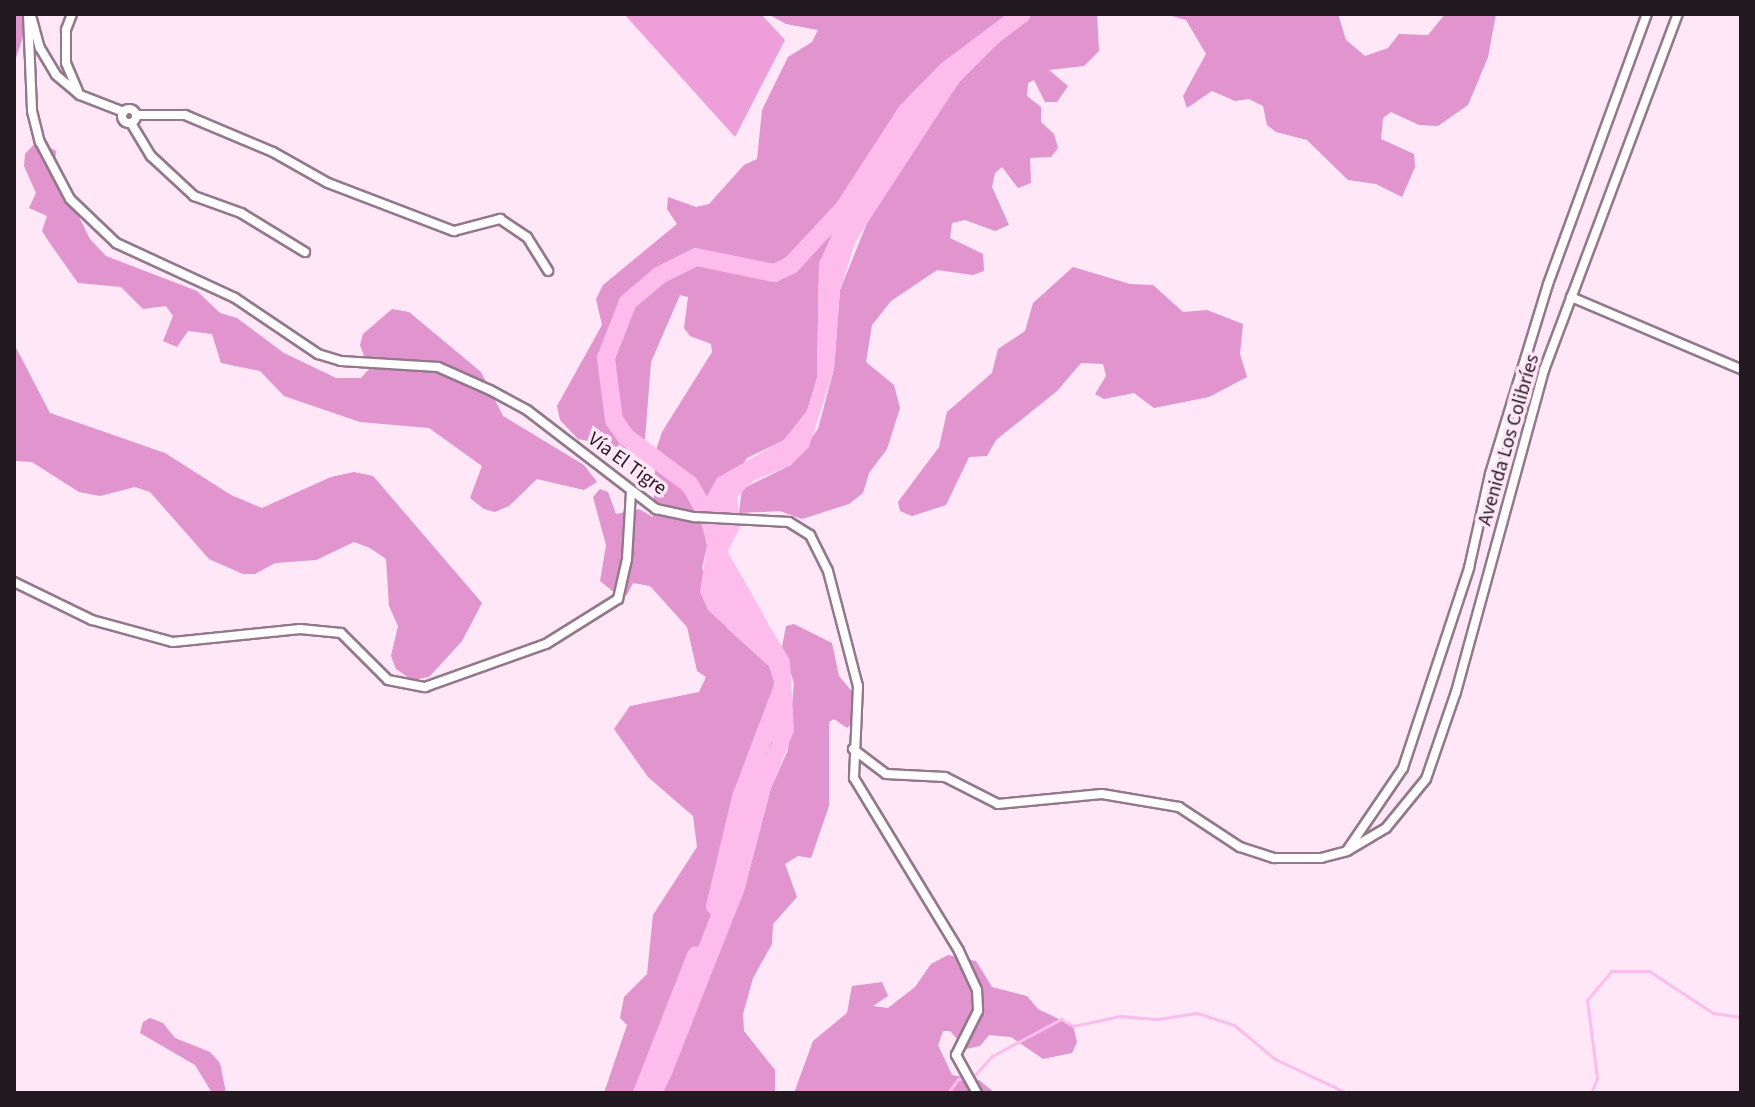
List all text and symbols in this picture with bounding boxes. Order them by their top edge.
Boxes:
street label: Avenida Los Colibríes [1473,352,1545,528]
street label: Vía El Tigre [583,427,671,501]

